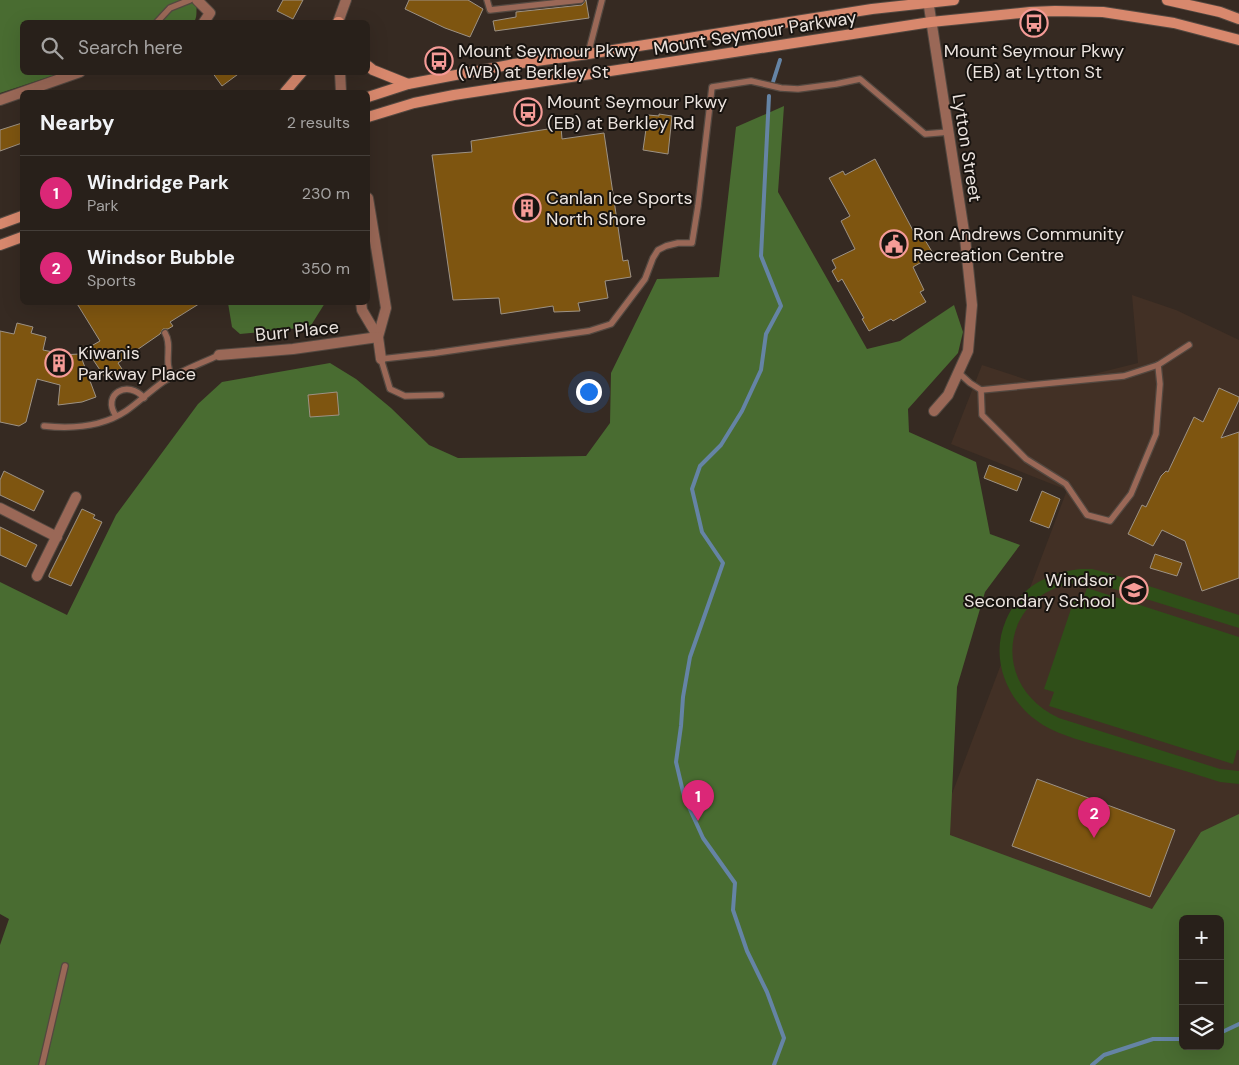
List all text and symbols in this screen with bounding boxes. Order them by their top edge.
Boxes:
street label: Mount Seymour Parkway [652,5,858,61]
bus stop icon: Mount Seymour Pkwy (EB) at Lytton St [1019,8,1049,38]
search box [20,20,370,75]
icon: search [38,34,66,62]
text: Search here [78,35,183,60]
place label: Mount Seymour Pkwy (WB) at Berkley St [458,39,638,84]
place label: Mount Seymour Pkwy (EB) at Lytton St [944,39,1124,84]
bus stop icon: Mount Seymour Pkwy (WB) at Berkley St [424,46,454,76]
place label: Mount Seymour Pkwy (EB) at Berkley Rd [547,90,727,135]
street label: Lytton Street [947,92,987,204]
bus stop icon: Mount Seymour Pkwy (EB) at Berkley Rd [513,97,543,127]
text: Nearby [40,109,114,137]
text: 2 results [287,112,350,133]
text: Windridge Park [87,170,229,195]
text: 1 [53,183,59,204]
text: 230 m [302,183,350,204]
place label: Canlan Ice Sports North Shore [546,186,693,231]
building icon: Canlan Ice Sports North Shore [512,193,542,223]
text: Park [87,195,119,216]
place label: Ron Andrews Community Recreation Centre [913,222,1124,267]
public building icon: Ron Andrews Community Recreation Centre [879,229,909,259]
text: Windsor Bubble [87,245,235,270]
text: 2 [51,258,61,279]
text: 350 m [301,258,350,279]
text: Sports [87,270,136,291]
street label: Burr Place [254,315,340,347]
place label: Kiwanis Parkway Place [78,341,196,386]
building icon: Kiwanis Parkway Place [44,348,74,378]
your location [576,379,602,405]
place label: Windsor Secondary School [964,568,1115,613]
school or university icon: Windsor Secondary School [1119,575,1149,605]
pin: 1 [682,780,714,821]
pin: 2 [1078,797,1110,838]
map controls [1179,915,1224,1050]
button: + [1179,915,1224,960]
button: − [1179,960,1224,1005]
button: layers [1179,1005,1224,1050]

